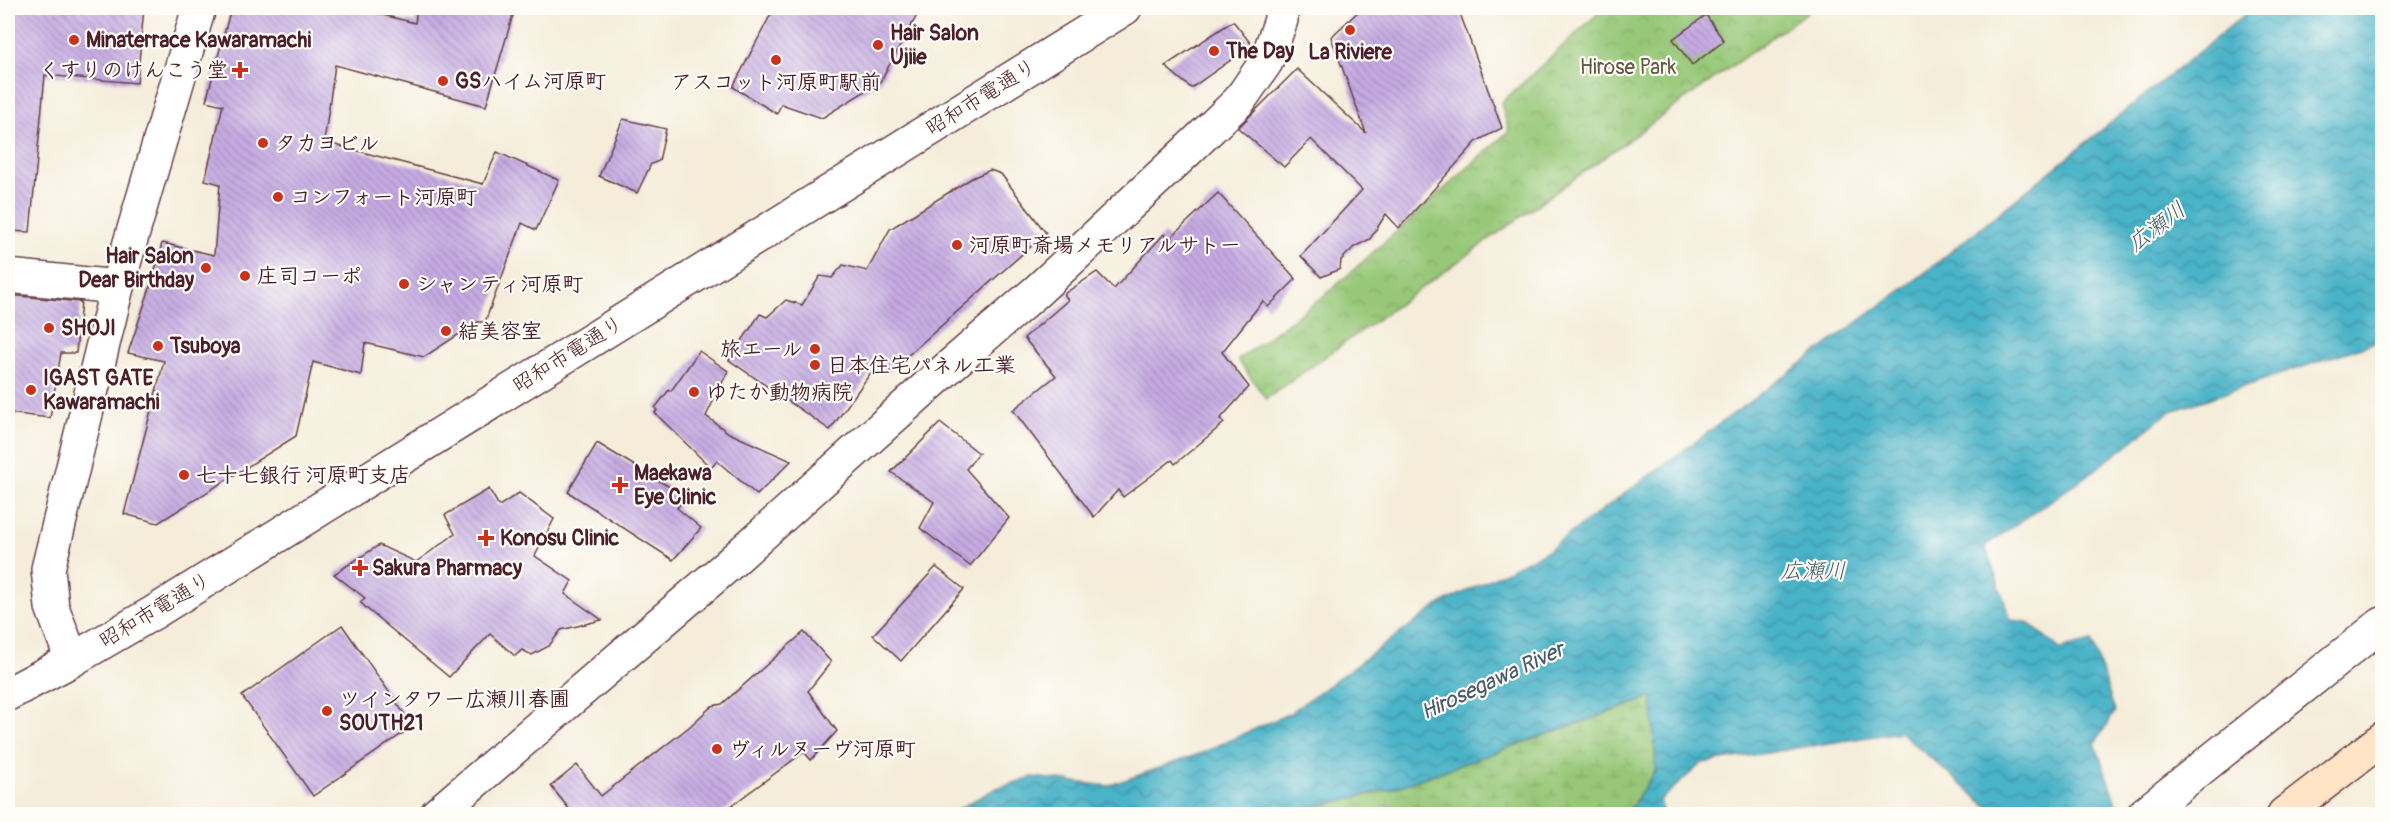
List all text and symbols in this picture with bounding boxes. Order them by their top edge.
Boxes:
place label: Hair Salon Ujiie [890,20,979,71]
marker: La Riviere [1343,23,1357,37]
place label: Minaterrace Kawaramachi [86,27,312,54]
marker: Minaterrace Kawaramachi [67,33,81,47]
marker: Hair Salon Ujiie [871,38,885,52]
place label: The Day [1225,38,1294,65]
place label: La Riviere [1308,39,1392,66]
marker: The Day [1207,44,1221,58]
marker: アスコット河原町駅前 [769,53,783,67]
street label: 昭和市電通り [921,53,1042,142]
park label: Hirose Park [1580,54,1676,81]
place label: くすりのけんこう堂 [39,57,228,84]
marker: くすりのけんこう堂 [233,63,247,77]
place label: GSハイム河原町 [455,68,606,95]
place label: アスコット河原町駅前 [671,69,881,96]
marker: GSハイム河原町 [436,74,450,88]
place label: タカヨビル [275,130,380,157]
marker: タカヨビル [256,136,270,150]
place label: コンフォート河原町 [290,184,477,211]
marker: コンフォート河原町 [271,190,285,204]
water label: 広瀬川 [2122,196,2191,258]
place label: 河原町斎場メモリアルサトー [969,232,1241,259]
marker: 河原町斎場メモリアルサトー [950,238,964,252]
place label: Hair Salon Dear Birthday [78,243,194,294]
marker: Hair Salon Dear Birthday [199,261,213,275]
place label: 庄司コーポ [257,263,362,290]
marker: 庄司コーポ [238,269,252,283]
place label: シャンティ河原町 [416,271,584,298]
marker: シャンティ河原町 [397,277,411,291]
street label: 昭和市電通り [508,310,629,399]
place label: SHOJI [61,315,116,342]
place label: 結美容室 [458,318,542,345]
marker: SHOJI [42,321,56,335]
marker: 結美容室 [439,324,453,338]
place label: Tsuboya [169,333,241,360]
place label: 旅エール [720,336,803,363]
marker: Tsuboya [151,339,165,353]
marker: 旅エール [808,342,822,356]
place label: 日本住宅パネル工業 [827,352,1016,379]
marker: 日本住宅パネル工業 [808,358,822,372]
place label: IGAST GATE Kawaramachi [43,365,160,416]
place label: ゆたか動物病院 [706,379,853,406]
marker: IGAST GATE Kawaramachi [24,383,38,397]
marker: ゆたか動物病院 [687,385,701,399]
place label: Maekawa Eye Clinic [634,460,717,511]
place label: 七十七銀行 河原町支店 [196,462,411,489]
marker: 七十七銀行 河原町支店 [177,468,191,482]
marker: Maekawa Eye Clinic [611,476,629,494]
place label: Konosu Clinic [500,525,620,552]
marker: Konosu Clinic [477,529,495,547]
place label: Sakura Pharmacy [372,555,522,582]
water label: 広瀬川 [1780,557,1846,585]
marker: Sakura Pharmacy [353,561,367,575]
street label: 昭和市電通り [94,566,216,654]
water label: Hirosegawa River [1416,634,1571,726]
place label: ツインタワー広瀬川春圃 SOUTH21 [339,686,570,737]
marker: ツインタワー広瀬川春圃 SOUTH21 [320,704,334,718]
place label: ヴィルヌーヴ河原町 [729,736,916,763]
marker: ヴィルヌーヴ河原町 [710,742,724,756]

